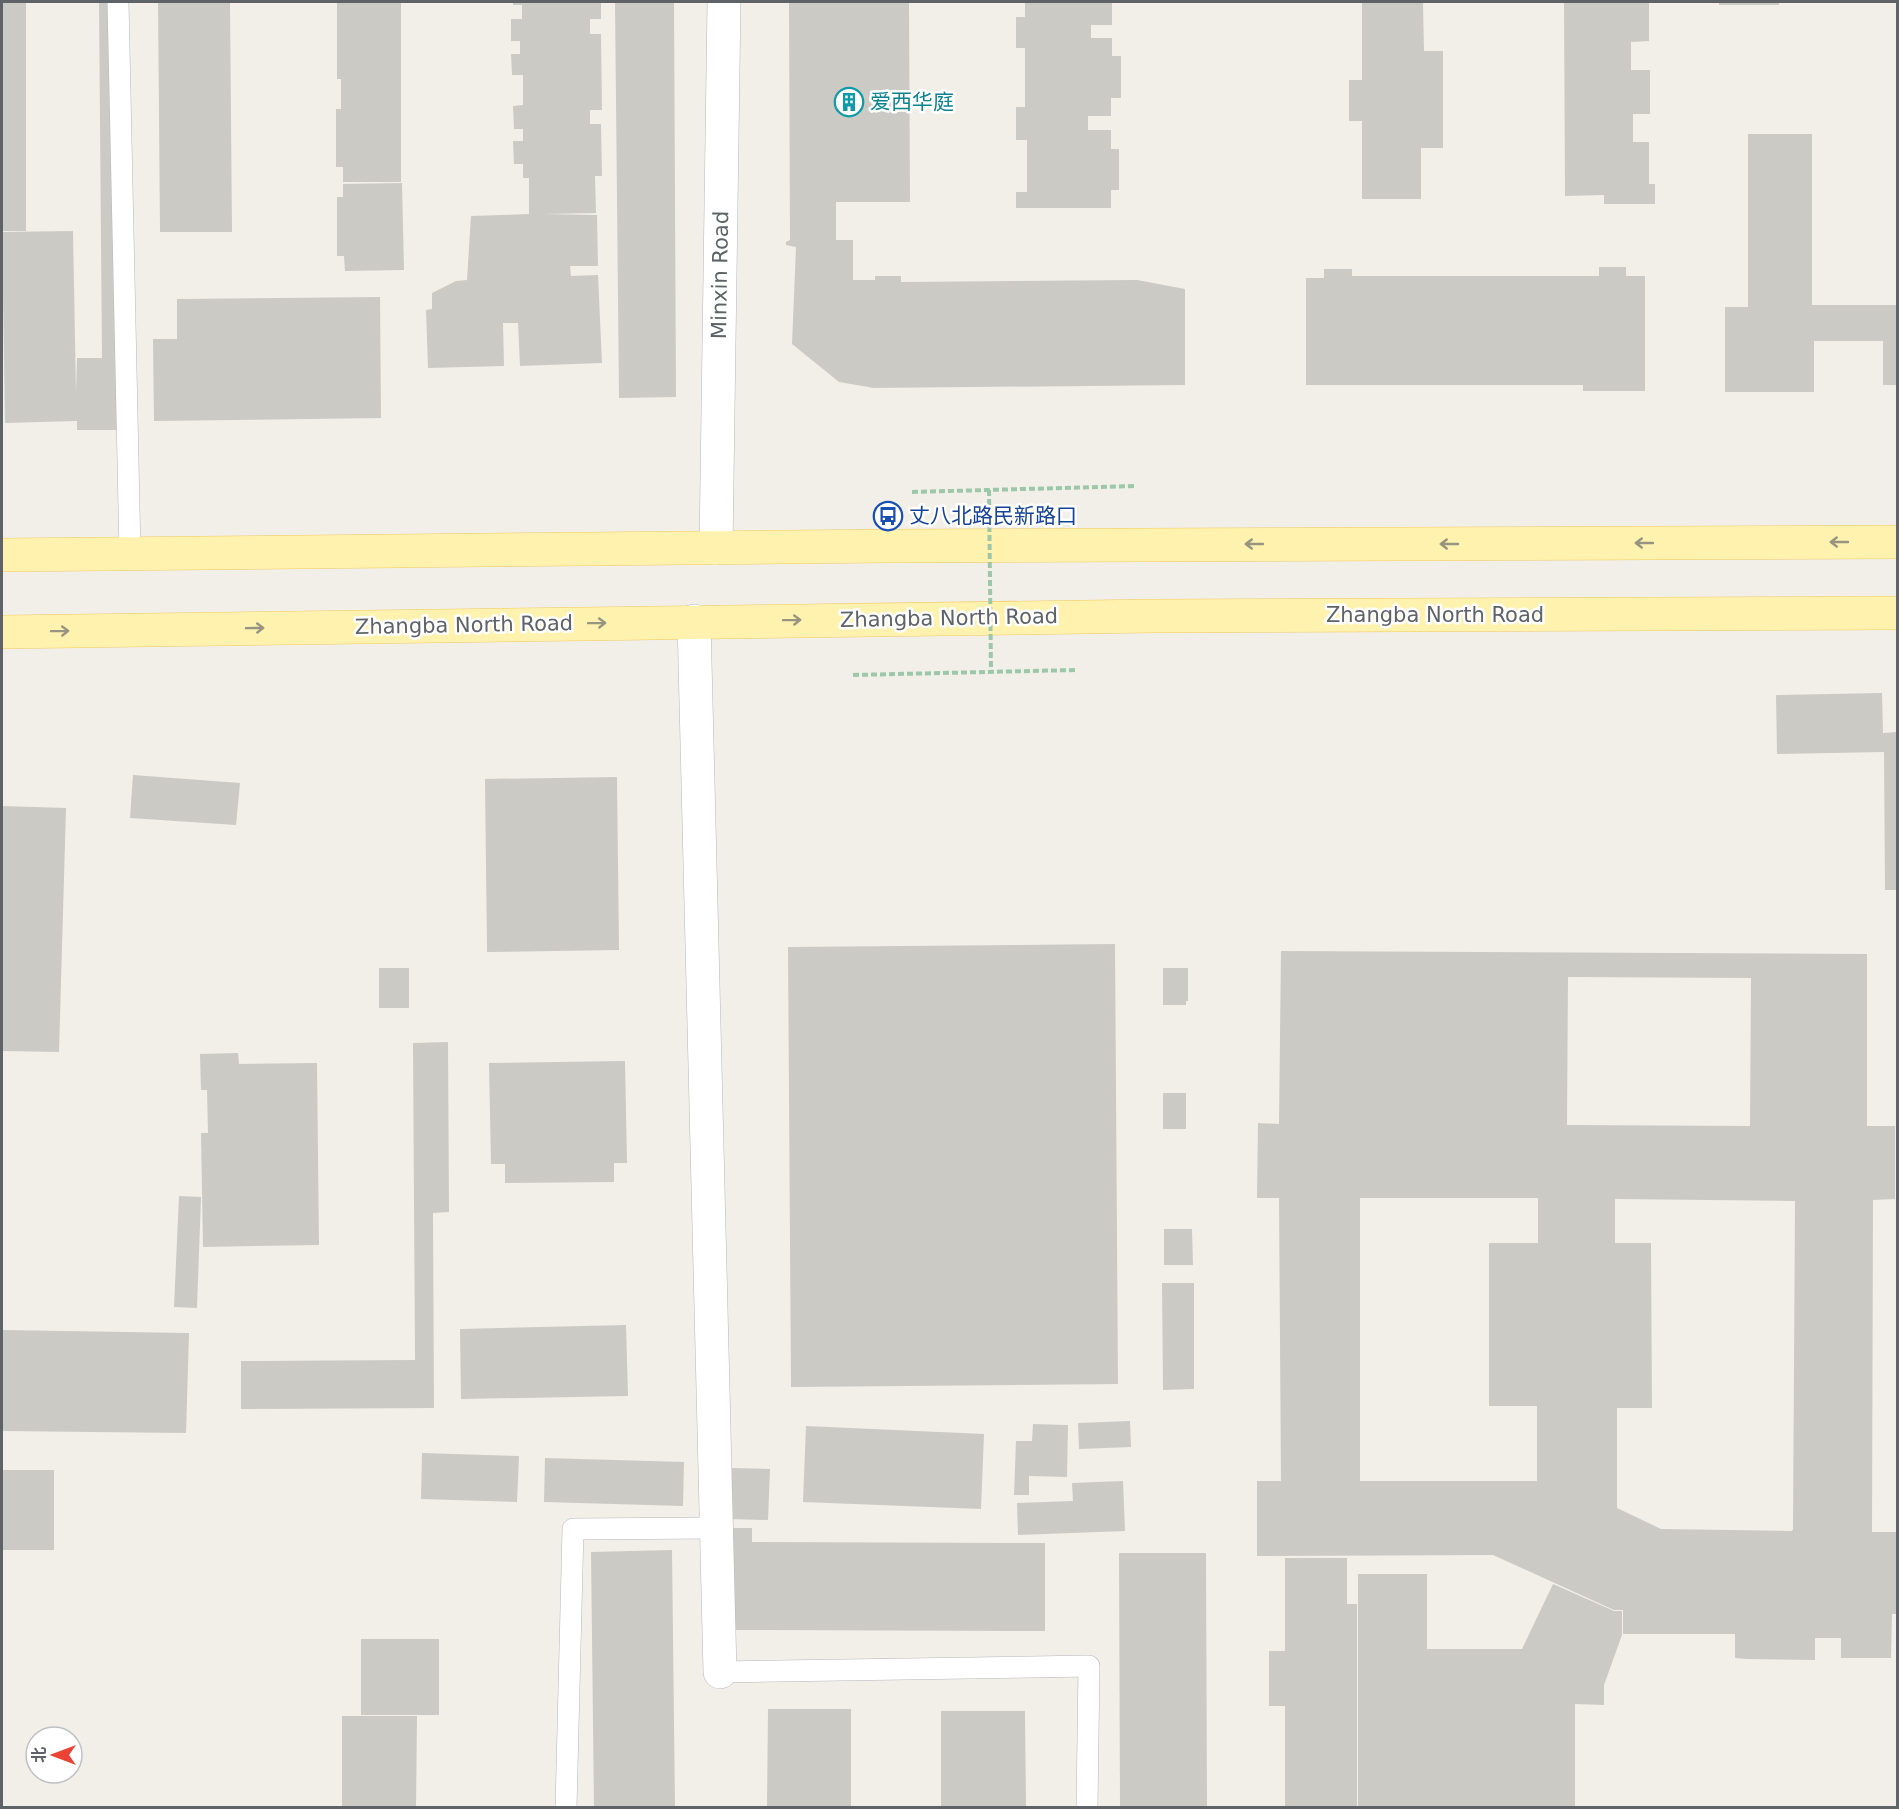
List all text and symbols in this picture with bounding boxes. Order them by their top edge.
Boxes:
building icon: 爱西华庭 [833,86,865,118]
place label: 爱西华庭 [870,90,954,114]
street label: Minxin Road [707,211,733,339]
bus stop icon: 丈八北路民新路口 [872,500,904,532]
place label: 丈八北路民新路口 [909,504,1077,528]
one-way arrow [1830,536,1850,548]
one-way arrow [1635,537,1655,549]
one-way arrow [1245,538,1265,550]
one-way arrow [1440,538,1460,550]
street label: Zhangba North Road [1326,603,1544,627]
street label: Zhangba North Road [840,604,1058,632]
street label: Zhangba North Road [355,611,573,639]
one-way arrow [781,614,801,626]
one-way arrow [586,617,606,629]
one-way arrow [244,622,264,634]
one-way arrow [49,626,69,637]
north arrow [24,1725,84,1785]
text: 北 [30,1747,49,1763]

